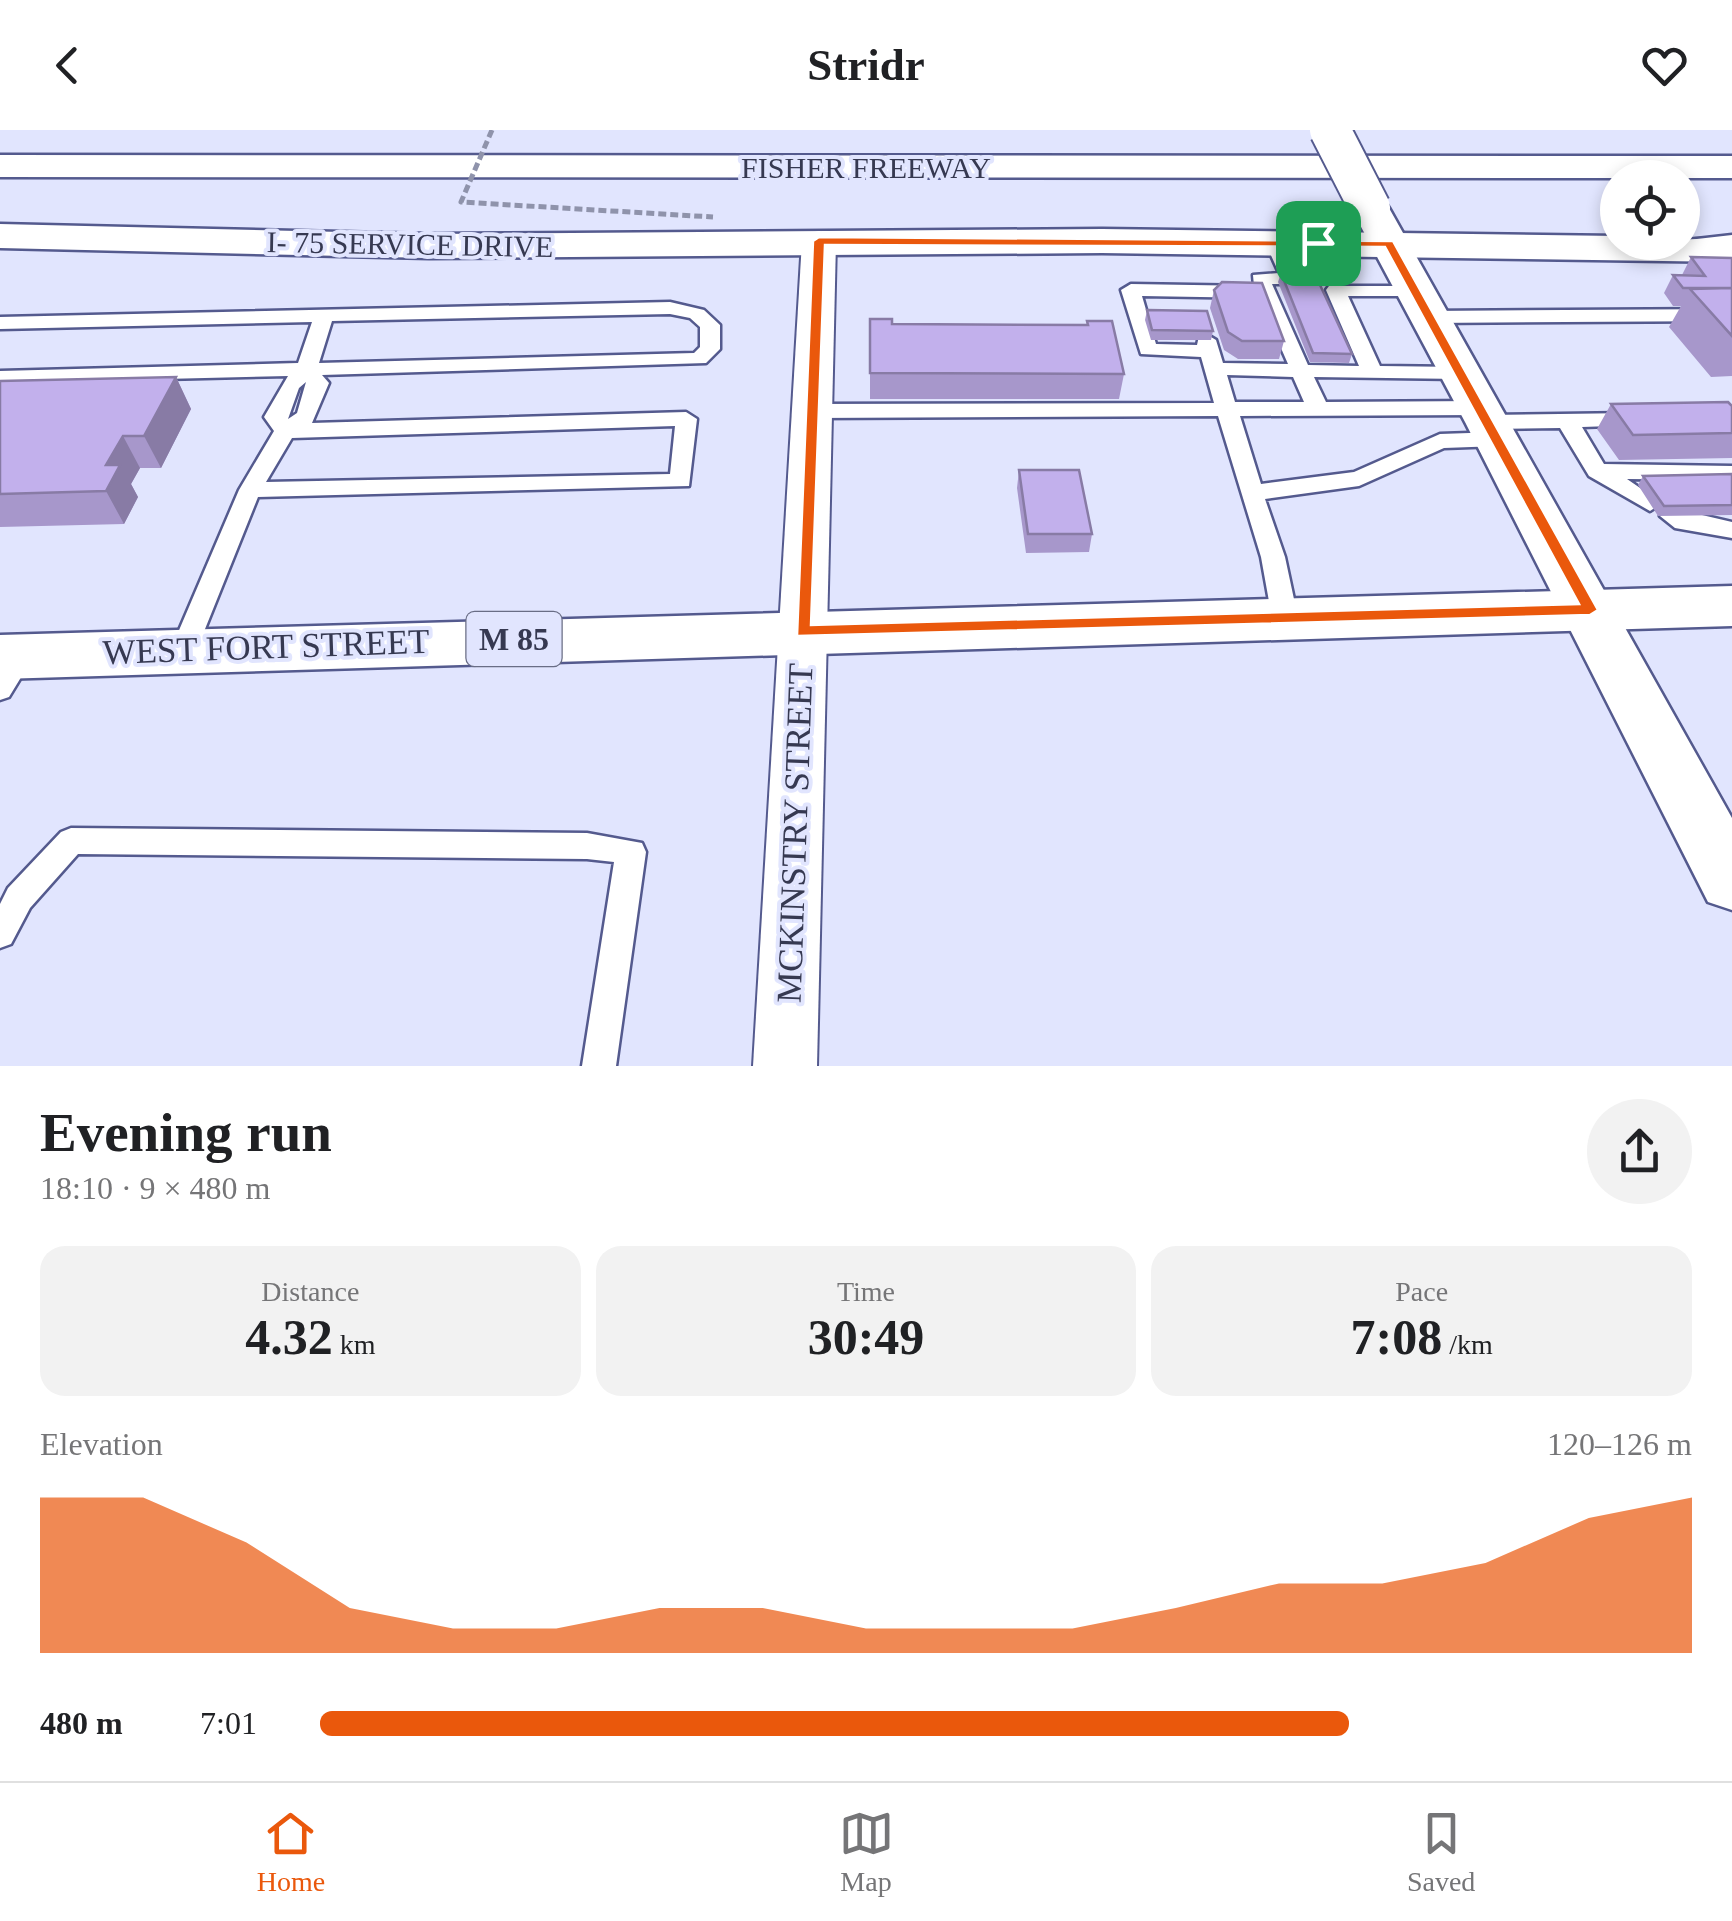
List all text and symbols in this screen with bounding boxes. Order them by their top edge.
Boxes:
icon: back [40,38,95,93]
icon: heart [1637,38,1692,93]
text: Stridr [807,40,925,90]
street label: FISHER FREEWAY [741,151,991,184]
map controls [1600,160,1700,260]
button: locate [1600,160,1700,260]
pin [1276,201,1361,286]
icon: arrive [1291,216,1346,271]
street label: I- 75 SERVICE DRIVE [266,225,554,263]
road number: M 85 [466,612,562,666]
street label: WEST FORT STREET [102,622,430,672]
street label: MCKINSTRY STREET [770,662,820,1004]
button: share [1587,1099,1692,1204]
text: Evening run [40,1102,332,1163]
text: 18:10 · 9 × 480 m [40,1170,270,1206]
text: Distance [261,1276,359,1307]
text: Time [837,1276,895,1307]
text: Pace [1395,1276,1448,1307]
text: 4.32 [245,1309,333,1365]
text: 30:49 [808,1309,924,1365]
text: 7:08 [1351,1309,1442,1365]
text: km [333,1329,375,1360]
text: /km [1442,1329,1493,1360]
text: Elevation [40,1426,163,1462]
text: 120–126 m [1547,1426,1692,1462]
text: 480 m [40,1705,123,1741]
text: 7:01 [200,1705,257,1741]
tab: Home [257,1806,325,1898]
tab: Map [839,1806,894,1898]
tab: Saved [1407,1806,1475,1898]

